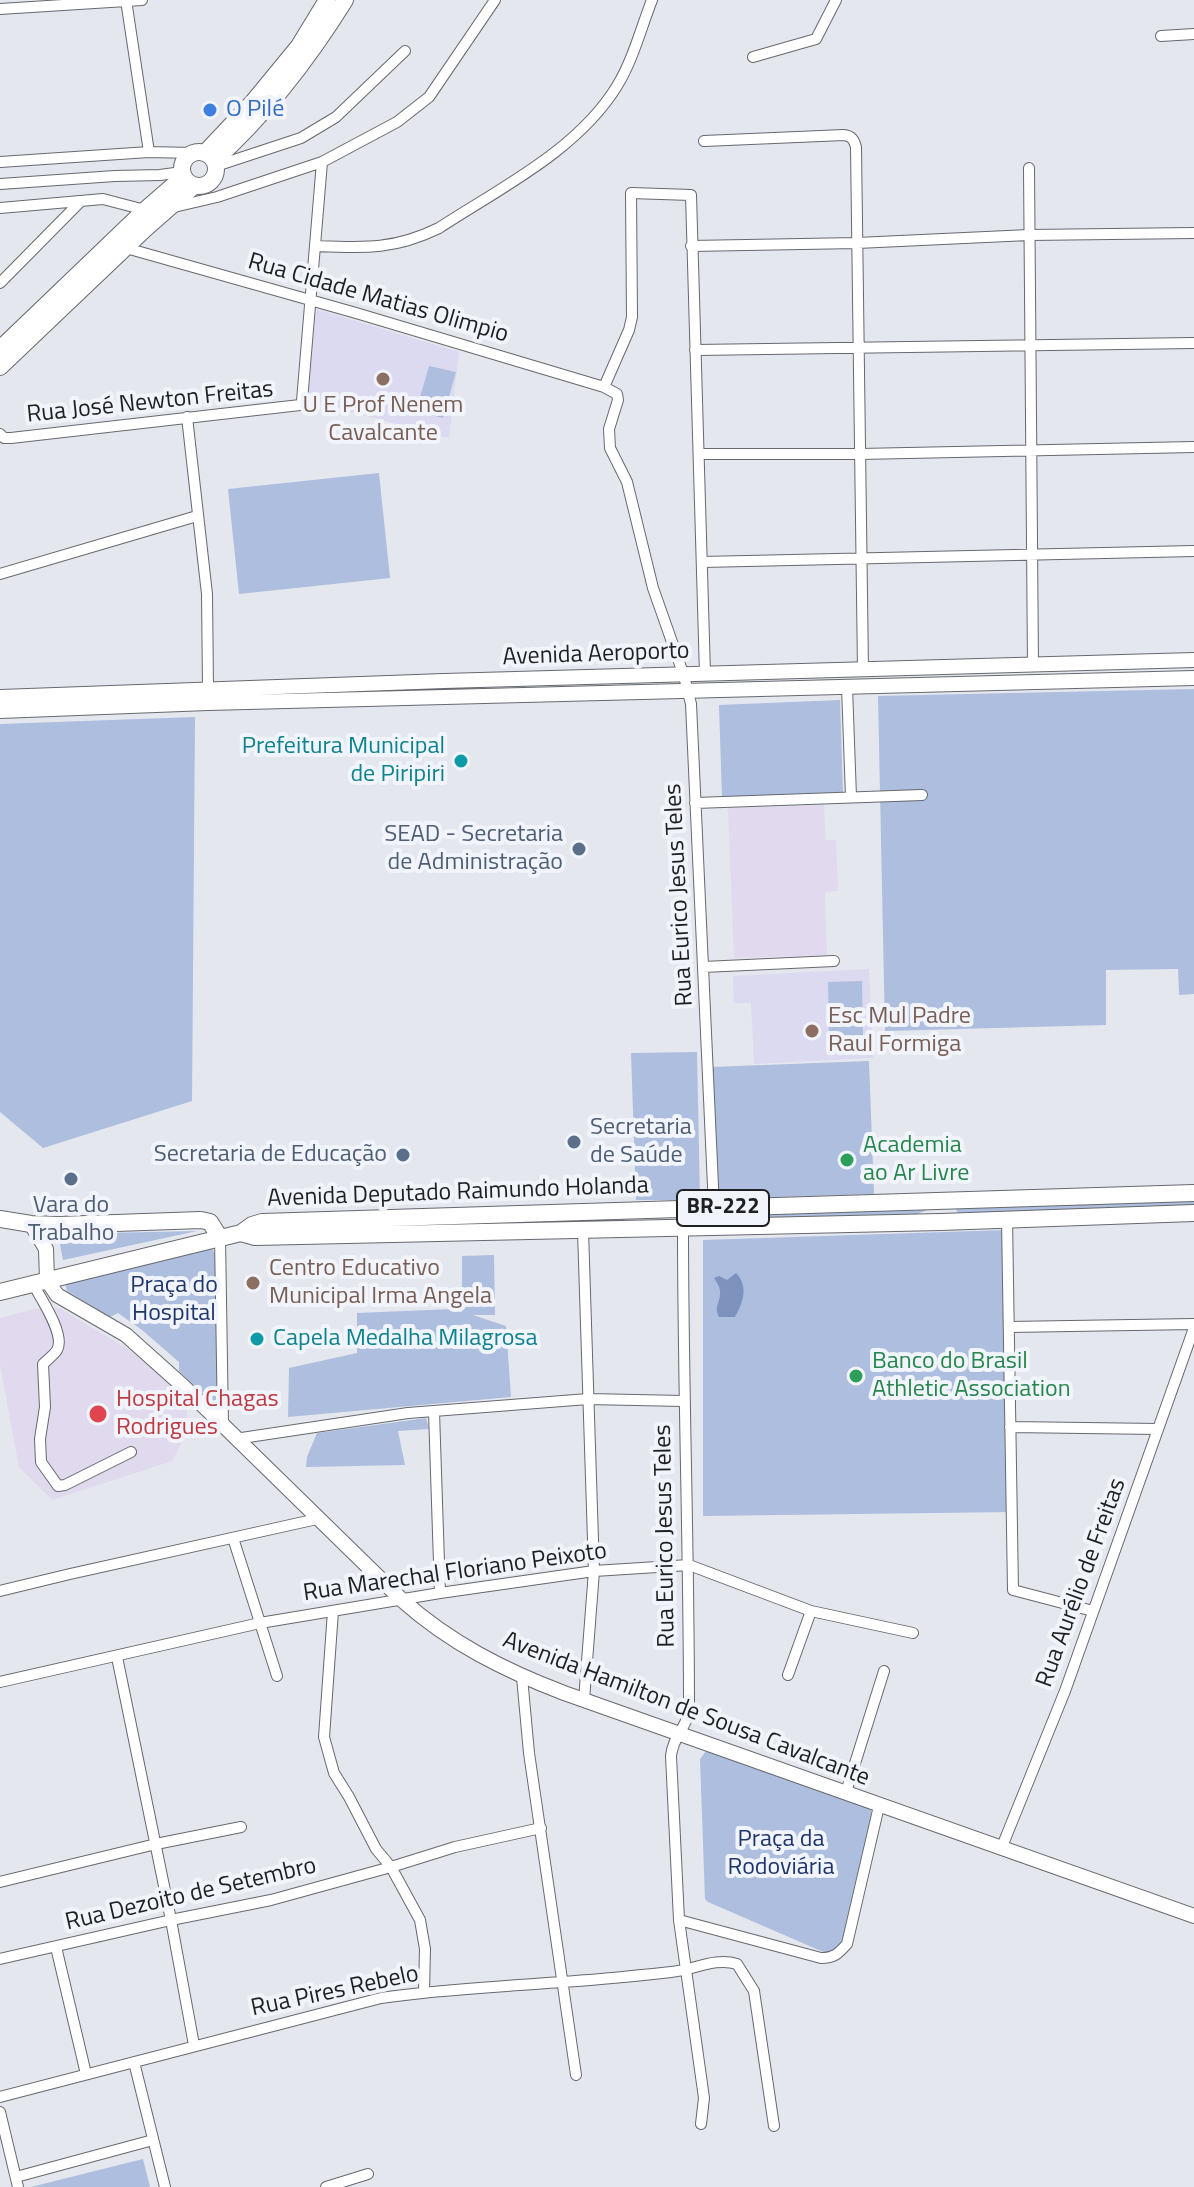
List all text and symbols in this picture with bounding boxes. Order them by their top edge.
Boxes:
place label: O Pilé [226,96,284,124]
marker: O Pilé [201,101,219,119]
street label: Rua Cidade Matias Olimpio [245,248,511,350]
marker: U E Prof Nenem Cavalcante [374,370,392,388]
street label: Rua José Newton Freitas [25,376,275,430]
place label: U E Prof Nenem Cavalcante [303,392,463,448]
street label: Avenida Aeroporto [502,637,690,673]
place label: Prefeitura Municipal de Piripiri [242,733,445,789]
marker: Prefeitura Municipal de Piripiri [452,752,470,770]
street label: Rua Eurico Jesus Teles [660,783,700,1007]
place label: SEAD - Secretaria de Administração [384,821,563,877]
marker: SEAD - Secretaria de Administração [570,840,588,858]
place label: Esc Mul Padre Raul Formiga [828,1003,971,1059]
marker: Esc Mul Padre Raul Formiga [803,1022,821,1040]
place label: Secretaria de Saúde [590,1114,692,1170]
place label: Academia ao Ar Livre [863,1132,969,1188]
marker: Secretaria de Saúde [565,1133,583,1151]
place label: Secretaria de Educação [154,1141,387,1169]
marker: Secretaria de Educação [394,1146,412,1164]
marker: Academia ao Ar Livre [838,1151,856,1169]
marker: Vara do Trabalho [62,1170,80,1188]
street label: Avenida Deputado Raimundo Holanda [267,1172,649,1214]
road number: BR-222 [677,1190,769,1226]
place label: Vara do Trabalho [28,1192,114,1248]
place label: Centro Educativo Municipal Irma Angela [269,1255,492,1311]
park label: Praça do Hospital [130,1272,218,1328]
marker: Centro Educativo Municipal Irma Angela [244,1274,262,1292]
place label: Capela Medalha Milagrosa [273,1325,538,1353]
marker: Capela Medalha Milagrosa [248,1330,266,1348]
place label: Banco do Brasil Athletic Association [872,1348,1071,1404]
marker: Banco do Brasil Athletic Association [847,1367,865,1385]
place label: Hospital Chagas Rodrigues [116,1386,279,1442]
marker: Hospital Chagas Rodrigues [87,1403,109,1425]
street label: Rua Eurico Jesus Teles [650,1424,682,1648]
street label: Rua Aurélio de Freitas [1031,1475,1133,1691]
street label: Rua Marechal Floriano Peixoto [301,1537,609,1609]
street label: Avenida Hamilton de Sousa Cavalcante [499,1627,873,1793]
park label: Praça da Rodoviária [728,1826,834,1882]
street label: Rua Dezoito de Setembro [63,1852,319,1938]
street label: Rua Pires Rebelo [249,1960,421,2024]

